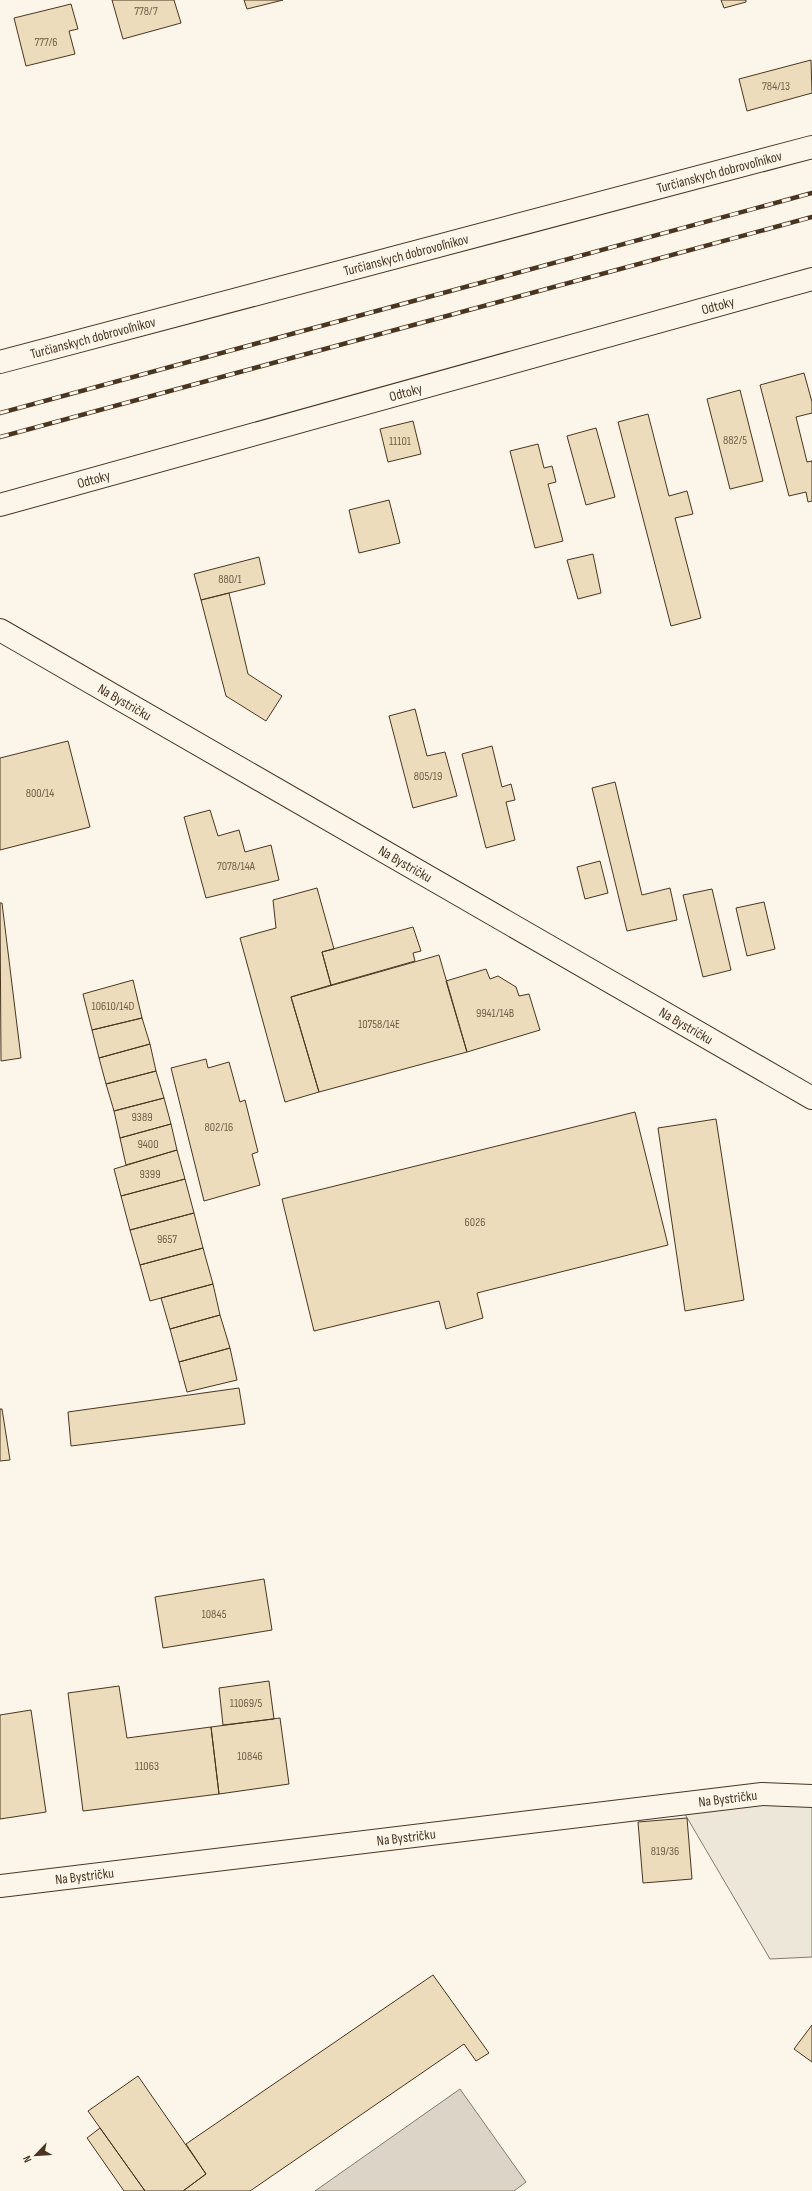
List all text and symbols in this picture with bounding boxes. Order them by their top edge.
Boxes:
house number: 778/7 [134,4,158,19]
house number: 777/6 [34,35,58,50]
house number: 784/13 [762,79,790,94]
street label: Turčianskych dobrovoľníkov [655,147,784,197]
street label: Turčianskych dobrovoľníkov [342,230,471,280]
street label: Odtoky [699,293,737,318]
street label: Turčianskych dobrovoľníkov [28,313,158,363]
street label: Odtoky [387,380,425,405]
house number: 882/5 [723,433,747,448]
house number: 11101 [389,434,412,449]
street label: Odtoky [75,467,113,492]
house number: 880/1 [218,572,243,587]
street label: Na Bystričku [95,680,154,725]
house number: 805/19 [414,769,442,784]
house number: 800/14 [26,786,54,801]
street label: Na Bystričku [375,842,435,886]
house number: 7078/14A [217,859,256,874]
house number: 10610/14D [92,999,135,1014]
street label: Na Bystričku [656,1004,716,1048]
house number: 9941/14B [476,1006,514,1021]
house number: 10758/14E [358,1017,400,1032]
house number: 9389 [132,1110,152,1125]
house number: 802/16 [205,1120,233,1135]
house number: 9400 [137,1137,159,1152]
house number: 9399 [140,1167,160,1182]
house number: 6026 [465,1215,485,1230]
house number: 9657 [157,1232,177,1247]
house number: 10845 [202,1607,227,1622]
house number: 11069/5 [230,1696,262,1711]
house number: 10846 [237,1749,263,1764]
house number: 11063 [135,1759,159,1774]
street label: Na Bystričku [697,1787,758,1811]
street label: Na Bystričku [376,1825,437,1849]
house number: 819/36 [651,1844,679,1859]
street label: Na Bystričku [54,1864,115,1888]
north arrow [16,2135,56,2175]
text: N [20,2153,35,2164]

